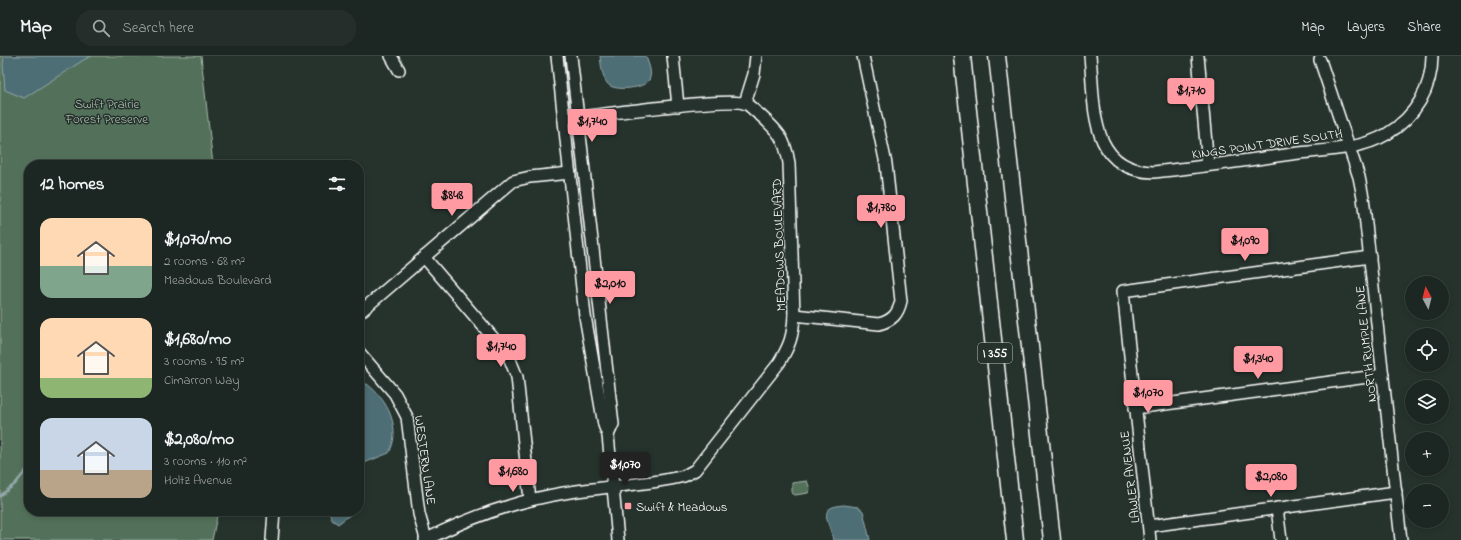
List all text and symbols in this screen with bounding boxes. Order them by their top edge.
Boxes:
search box [76,10,356,46]
text: Map [20,14,52,41]
icon: search [90,17,112,39]
text: Search here [122,17,194,39]
text: Map [1301,17,1325,38]
text: Layers [1347,17,1385,38]
text: Share [1407,17,1441,38]
pin: $1,710 [1158,78,1224,112]
text: $1,710 [1176,81,1206,100]
park label: Swift Prairie Forest Preserve [65,95,148,129]
pin: $1,740 [559,109,625,143]
text: $1,740 [577,112,607,131]
street label: KINGS POINT DRIVE SOUTH [1191,124,1344,164]
text: 12 homes [40,172,104,197]
icon: filters [326,173,348,195]
street label: MEADOWS BOULEVARD [768,178,791,312]
pin: $848 [428,183,476,217]
text: $848 [441,186,463,205]
pin: $1,780 [848,195,914,229]
text: $1,780 [866,198,896,217]
text: $1,070/mo [164,227,232,252]
pin: $1,090 [1212,228,1278,262]
text: $1,090 [1230,231,1260,250]
icon: home [72,234,120,282]
text: 2 rooms · 68 m² [164,252,245,271]
text: Meadows Boulevard [164,271,271,290]
pin: $2,010 [577,271,643,305]
text: $2,010 [594,274,626,293]
north arrow [1405,276,1449,320]
map controls [1405,276,1449,528]
street label: NORTH RUMPLE LANE [1351,284,1382,403]
text: $1,680/mo [164,327,231,352]
button: locate [1405,328,1449,372]
icon: home [72,334,120,382]
pin: $1,740 [468,334,534,368]
text: $1,740 [486,337,516,356]
road number: I 355 [978,343,1012,363]
pin: $1,340 [1225,346,1291,380]
text: $1,340 [1243,349,1273,368]
text: 3 rooms · 95 m² [164,352,245,371]
text: Cimarron Way [164,371,239,390]
pin: $1,070 [1115,380,1181,414]
button: layers [1405,380,1449,424]
text: $1,070 [1133,383,1163,402]
street label: WESTERN LANE [409,414,440,506]
text: $2,080/mo [164,427,234,452]
street label: LAWLER AVENUE [1115,429,1146,524]
button: + [1405,432,1449,476]
icon: home [72,434,120,482]
text: 3 rooms · 110 m² [164,452,247,471]
pin: $1,070 [592,452,658,486]
text: $1,070 [610,455,640,474]
pin: $1,680 [480,459,546,493]
text: $1,680 [498,462,528,481]
pin: $2,080 [1238,464,1304,498]
text: $2,080 [1255,467,1287,486]
text: Holtz Avenue [164,471,232,490]
button: − [1405,484,1449,528]
place label: Swift & Meadows [636,498,728,517]
marker: Swift & Meadows [623,501,633,511]

